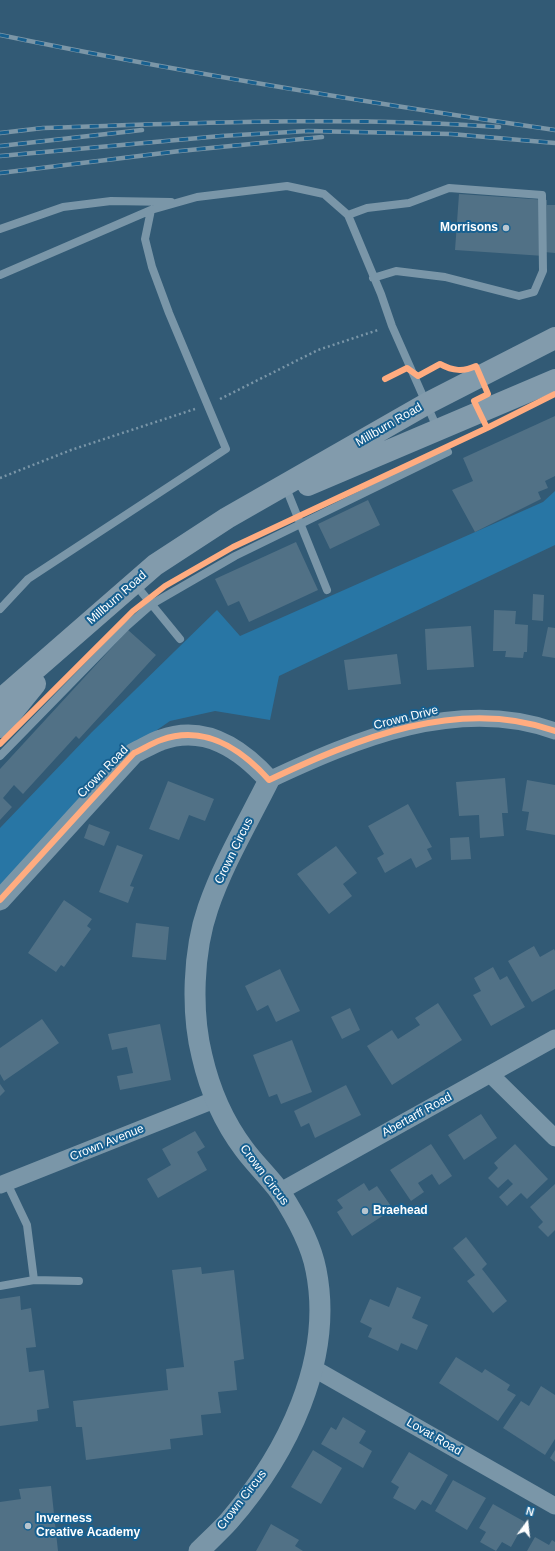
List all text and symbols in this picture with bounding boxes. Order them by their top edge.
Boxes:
place label: Morrisons [440,221,498,235]
marker: Morrisons [501,223,511,233]
street label: Millburn Road [353,400,425,450]
street label: Millburn Road [84,568,150,628]
street label: Crown Drive [372,703,440,733]
street label: Crown Road [75,743,131,801]
street label: Crown Circus [212,815,256,887]
street label: Abertarff Road [379,1090,455,1140]
street label: Crown Avenue [68,1122,146,1164]
street label: Crown Circus [237,1142,291,1208]
place label: Braehead [373,1204,428,1218]
marker: Braehead [360,1206,370,1216]
street label: Lovat Road [404,1415,464,1459]
street label: Crown Circus [214,1467,270,1533]
north arrow [507,1503,547,1543]
text: N [525,1505,535,1518]
place label: Inverness Creative Academy [36,1512,140,1540]
marker: Inverness Creative Academy [23,1521,33,1531]

